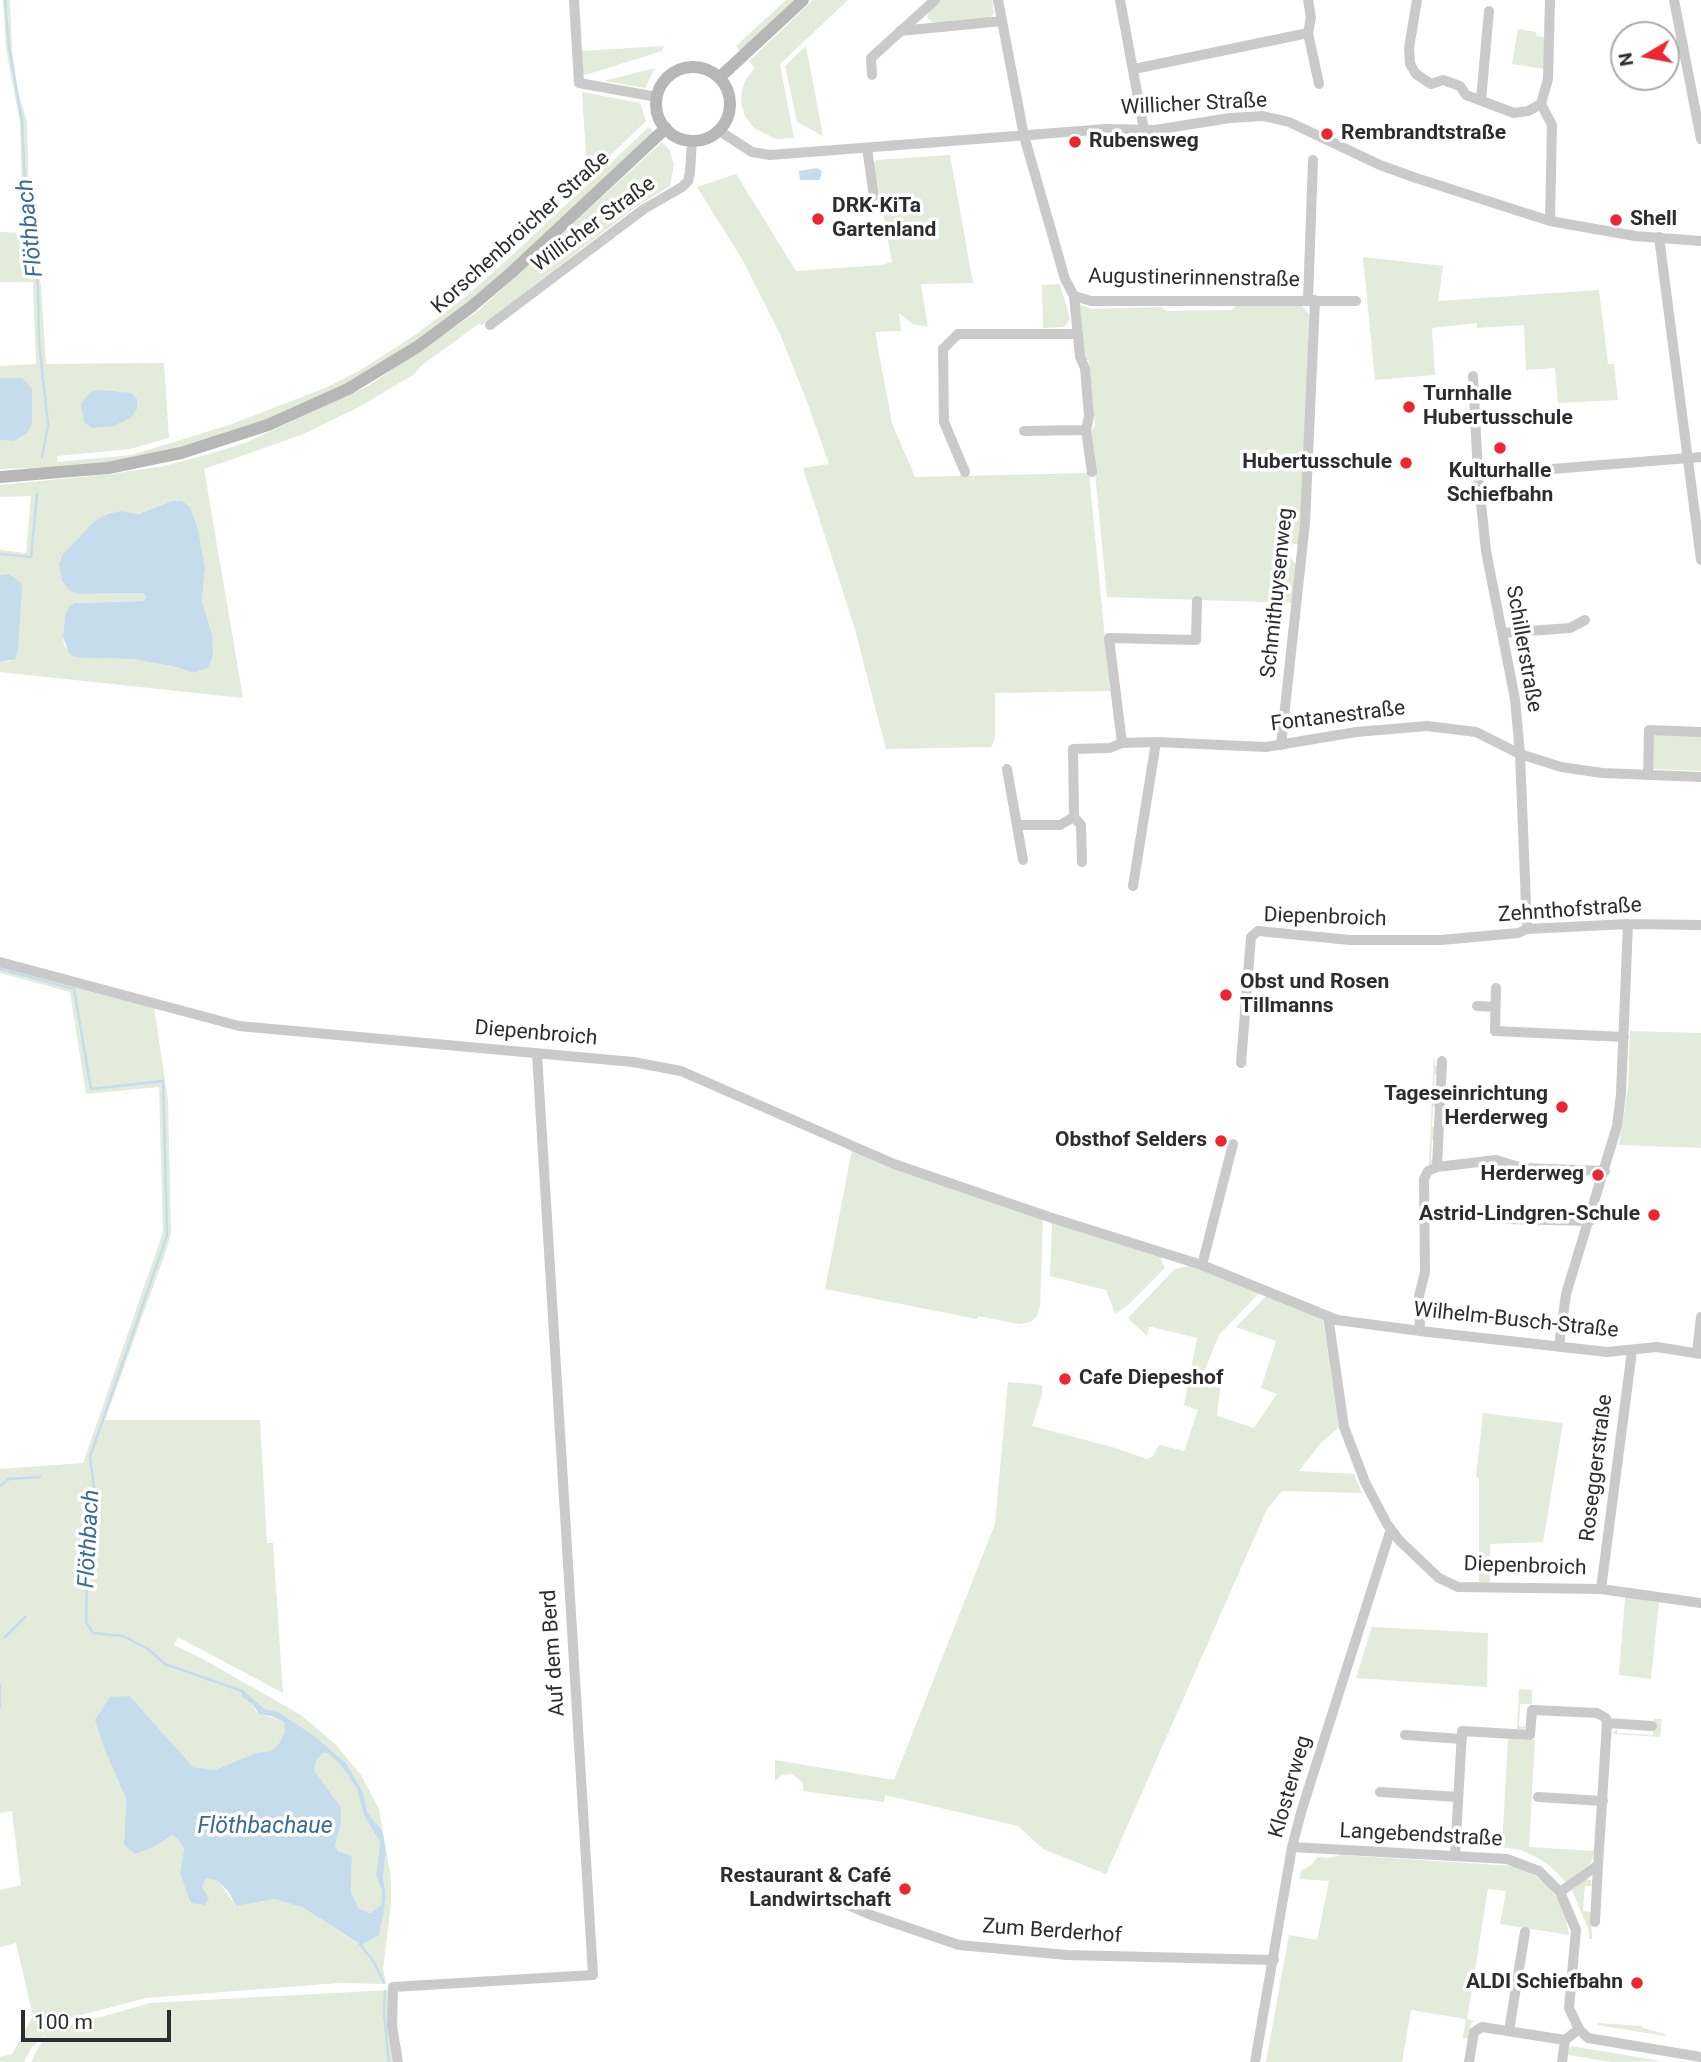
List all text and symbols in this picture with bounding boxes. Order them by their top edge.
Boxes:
north arrow [1610,21,1680,91]
text: N [1613,51,1638,68]
street label: Willicher Straße [1120,89,1268,121]
place label: Rembrandtstraße [1341,121,1506,147]
marker: Rembrandtstraße [1319,126,1335,142]
place label: Rubensweg [1089,129,1199,155]
marker: Rubensweg [1067,134,1083,150]
street label: Korschenbroicher Straße [427,146,615,320]
street label: Willicher Straße [527,172,661,278]
water label: Flöthbach [12,177,50,279]
place label: DRK-KiTa Gartenland [832,194,936,244]
place label: Shell [1630,207,1677,233]
marker: DRK-KiTa Gartenland [810,211,826,227]
marker: Shell [1608,212,1624,228]
street label: Augustinerinnenstraße [1088,265,1300,293]
place label: Turnhalle Hubertusschule [1423,382,1573,432]
marker: Turnhalle Hubertusschule [1401,399,1417,415]
marker: Kulturhalle Schiefbahn [1492,440,1508,456]
place label: Hubertusschule [1242,450,1392,476]
marker: Hubertusschule [1398,455,1414,471]
place label: Kulturhalle Schiefbahn [1447,459,1553,509]
street label: Schmithuysenweg [1257,507,1299,679]
street label: Schillerstraße [1499,584,1547,714]
street label: Fontanestraße [1269,696,1407,738]
street label: Zehnthofstraße [1497,893,1643,929]
street label: Diepenbroich [1263,903,1387,933]
place label: Obst und Rosen Tillmanns [1240,970,1389,1020]
marker: Obst und Rosen Tillmanns [1218,987,1234,1003]
street label: Diepenbroich [474,1016,598,1052]
place label: Tageseinrichtung Herderweg [1384,1082,1548,1132]
marker: Tageseinrichtung Herderweg [1554,1099,1570,1115]
place label: Obsthof Selders [1055,1128,1207,1154]
marker: Obsthof Selders [1213,1133,1229,1149]
place label: Herderweg [1481,1162,1584,1188]
marker: Herderweg [1590,1167,1606,1183]
place label: Astrid-Lindgren-Schule [1419,1202,1640,1228]
marker: Astrid-Lindgren-Schule [1646,1207,1662,1223]
street label: Wilhelm-Busch-Straße [1412,1298,1620,1344]
place label: Cafe Diepeshof [1079,1366,1223,1392]
marker: Cafe Diepeshof [1057,1371,1073,1387]
street label: Roseggerstraße [1575,1393,1619,1543]
water label: Flöthbach [74,1489,106,1589]
street label: Diepenbroich [1463,1552,1587,1582]
street label: Auf dem Berd [537,1589,571,1717]
street label: Klosterweg [1264,1733,1318,1841]
water label: Flöthbachaue [198,1813,332,1841]
street label: Langebendstraße [1339,1819,1503,1853]
place label: Restaurant & Café Landwirtschaft [720,1864,891,1914]
marker: Restaurant & Café Landwirtschaft [897,1881,913,1897]
street label: Zum Berderhof [981,1915,1123,1949]
place label: ALDI Schiefbahn [1466,1970,1623,1996]
marker: ALDI Schiefbahn [1629,1975,1645,1991]
scale bar [24,1996,175,2040]
text: 100 m [34,2010,93,2034]

